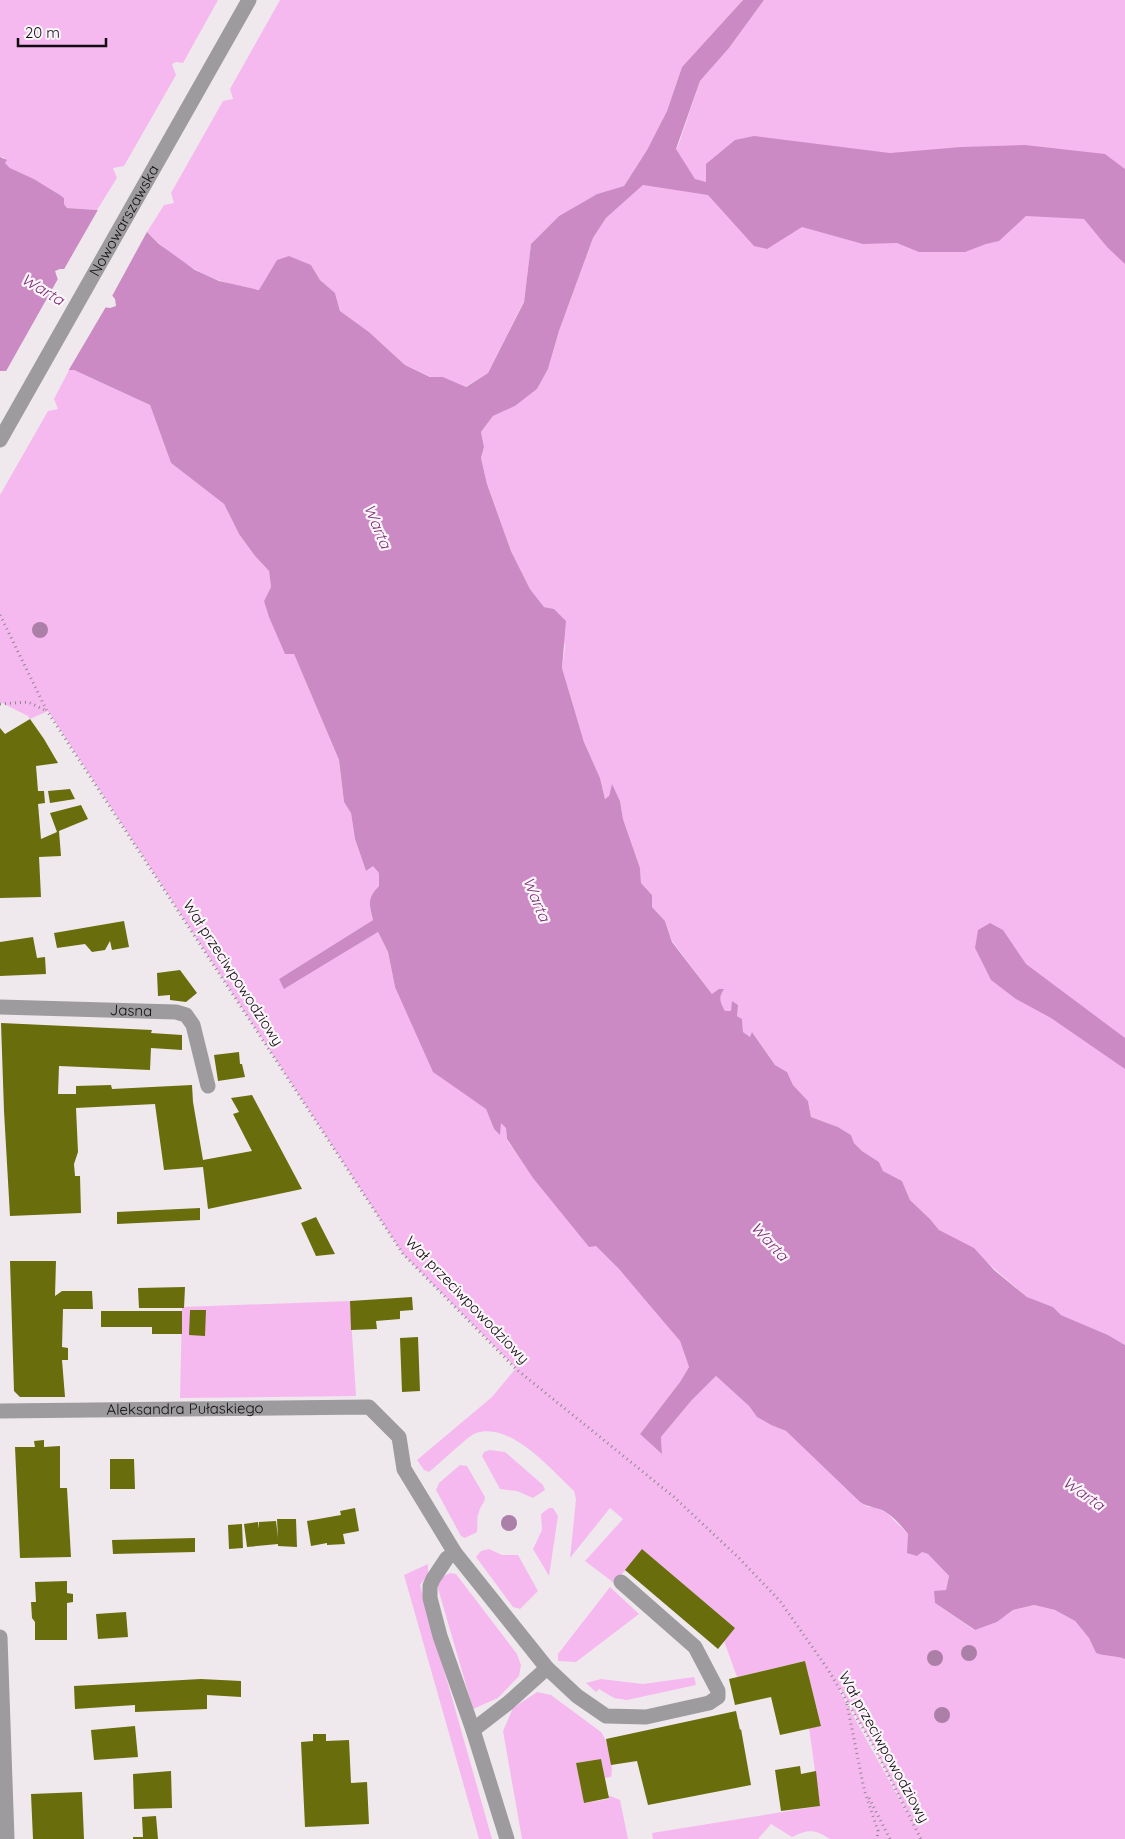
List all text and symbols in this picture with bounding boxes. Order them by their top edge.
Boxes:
scale bar [18,15,105,47]
text: 20 m [25,23,60,42]
street label: Nowowarszawska [85,161,163,280]
water label: Warta [18,269,69,310]
water label: Warta [360,501,397,552]
water label: Warta [519,874,556,925]
street label: Wał przeciwpowodziowy [179,896,288,1049]
street label: Jasna [109,1000,152,1020]
water label: Warta [747,1217,794,1266]
street label: Wał przeciwpowodziowy [401,1232,533,1368]
street label: Aleksandra Pułaskiego [106,1398,264,1419]
water label: Warta [1059,1472,1110,1515]
street label: Wał przeciwpowodziowy [835,1668,934,1826]

